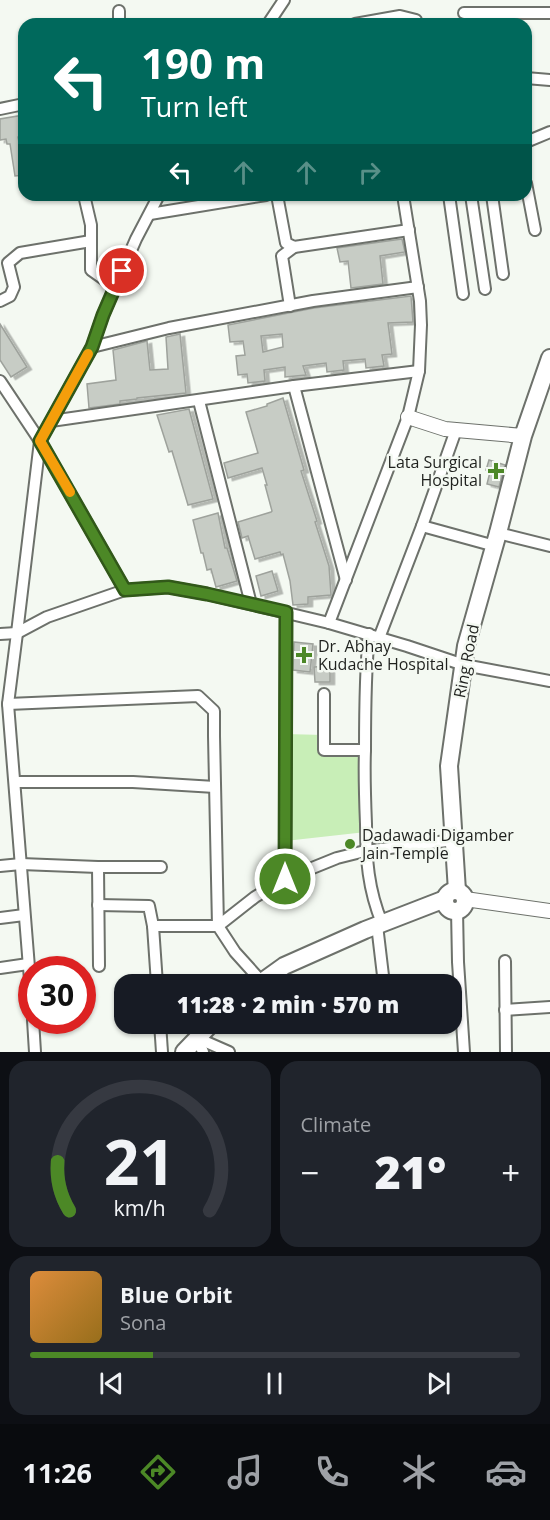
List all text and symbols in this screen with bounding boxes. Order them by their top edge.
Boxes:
text: 190 m [141,34,265,91]
icon: left [42,42,120,120]
text: Turn left [141,88,248,125]
icon: left [164,156,197,189]
icon: ahead [227,156,260,189]
icon: ahead [290,156,323,189]
icon: right [353,156,386,189]
pin [96,245,147,296]
icon: arrive [105,254,138,287]
place label: Lata Surgical Hospital [388,451,482,491]
marker: Lata Surgical Hospital [487,462,505,480]
street label: Ring Road [448,622,484,700]
place label: Dr. Abhay Kudache Hospital [318,635,448,675]
marker: Dr. Abhay Kudache Hospital [295,646,313,664]
place label: Dadawadi Digamber Jain Temple [360,824,514,864]
marker: Dadawadi Digamber Jain Temple [343,837,357,851]
position arrow [253,847,317,911]
speed limit sign: 30 [18,956,96,1034]
text: 11:28 · 2 min · 570 m [177,989,399,1019]
text: Climate [301,1111,371,1138]
text: 21 [104,1118,175,1203]
text: 21° [374,1141,446,1202]
text: − [301,1150,319,1195]
text: + [501,1150,520,1195]
text: km/h [114,1193,166,1222]
text: Blue Orbit [120,1279,232,1309]
text: Sona [120,1309,166,1336]
icon: previous [95,1367,128,1400]
icon: pause [258,1367,291,1400]
icon: next [422,1367,455,1400]
icon: directions [137,1451,179,1493]
icon: music [224,1451,266,1493]
icon: phone [311,1451,353,1493]
icon: climate [398,1451,440,1493]
icon: car [485,1451,527,1493]
text: 11:26 [23,1454,92,1491]

